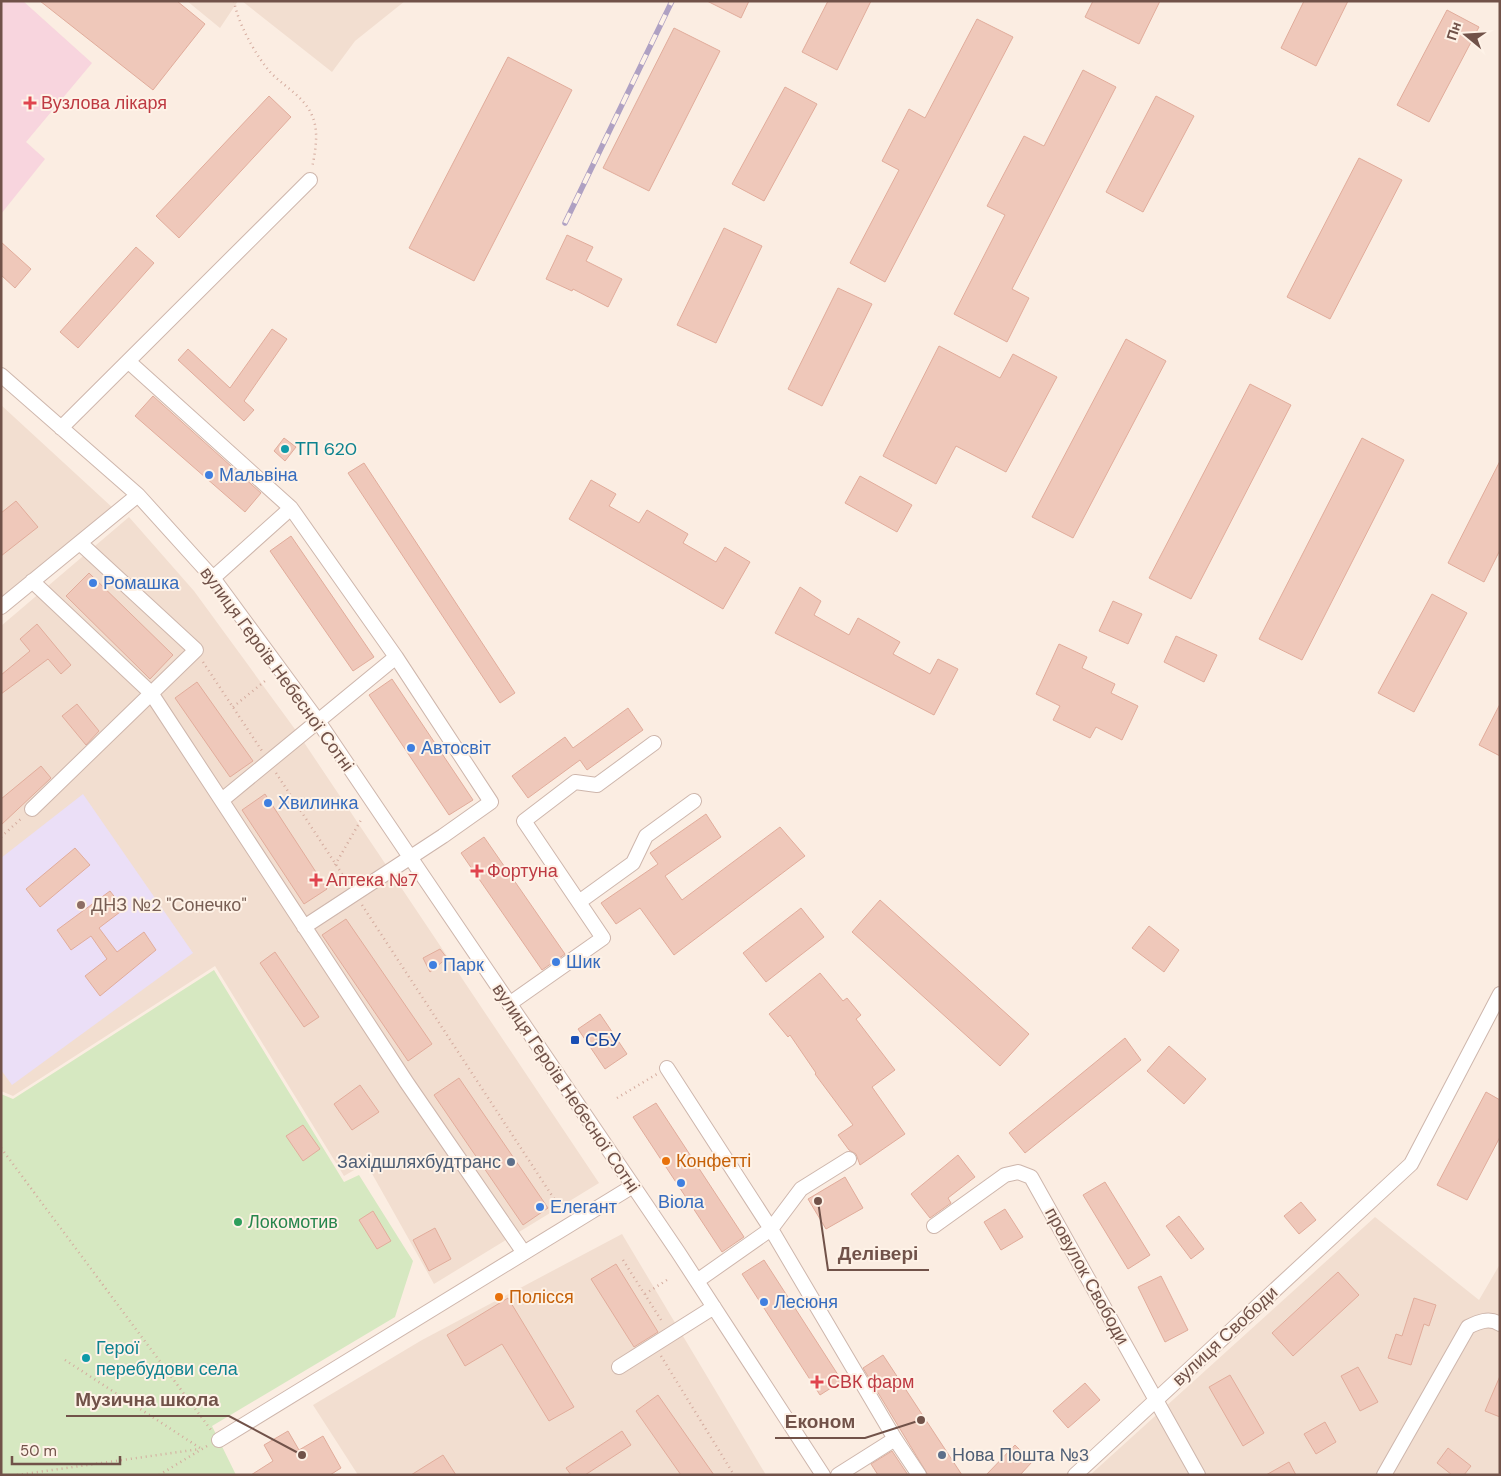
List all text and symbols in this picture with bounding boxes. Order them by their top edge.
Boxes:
north arrow [1441,10,1491,60]
text: Пн [1442,19,1465,43]
place label: Вузлова лікаря [41,91,167,115]
marker: Вузлова лікаря [23,96,37,110]
place label: ТП 620 [295,437,357,461]
marker: ТП 620 [279,443,291,455]
place label: Мальвіна [219,463,299,487]
marker: Мальвіна [203,469,215,481]
street label: вулиця Героїв Небесної Сотні [195,562,359,776]
place label: Ромашка [103,571,180,595]
marker: Ромашка [87,577,99,589]
place label: Автосвіт [421,736,491,760]
marker: Автосвіт [405,742,417,754]
place label: Хвилинка [278,791,359,815]
marker: Хвилинка [262,797,274,809]
place label: Фортуна [487,859,559,883]
marker: Фортуна [471,865,483,877]
place label: Аптека №7 [326,868,418,892]
marker: Аптека №7 [310,874,322,886]
place label: ДНЗ №2 "Сонечко" [91,893,247,917]
marker: ДНЗ №2 "Сонечко" [75,899,87,911]
place label: Шик [566,950,601,974]
place label: Парк [443,953,484,977]
marker: Шик [550,956,562,968]
marker: Парк [427,959,439,971]
street label: вулиця Героїв Небесної Сотні [487,979,645,1197]
place label: СБУ [585,1028,621,1052]
marker: СБУ [569,1034,581,1046]
place label: Конфетті [676,1149,751,1173]
place label: Західшляхбудтранс [337,1150,501,1174]
marker: Конфетті [660,1155,672,1167]
marker: Західшляхбудтранс [505,1156,517,1168]
marker: Віола [675,1177,687,1189]
place label: Віола [658,1190,705,1214]
place label: Елегант [550,1195,617,1219]
marker: Елегант [534,1201,546,1213]
street label: провулок Свободи [1039,1203,1135,1349]
place label: Локомотив [248,1210,338,1234]
marker: Локомотив [232,1216,244,1228]
callout: Делівері [828,1236,929,1270]
text: Делівері [838,1241,918,1266]
street label: вулиця Свободи [1167,1281,1283,1391]
place label: Полісся [509,1285,574,1309]
place label: Лесюня [774,1290,838,1314]
marker: Полісся [493,1291,505,1303]
marker: Лесюня [758,1296,770,1308]
place label: Герої перебудови села [96,1336,239,1381]
marker: Герої перебудови села [80,1352,92,1364]
place label: СВК фарм [827,1370,914,1394]
marker: СВК фарм [811,1376,823,1388]
callout: Музична школа [66,1382,229,1416]
text: Музична школа [75,1387,219,1412]
callout: Економ [775,1404,865,1438]
text: Економ [785,1409,855,1434]
scale bar [12,1434,120,1466]
text: 50 m [20,1441,57,1461]
place label: Нова Пошта №3 [952,1443,1089,1467]
marker: Нова Пошта №3 [936,1449,948,1461]

